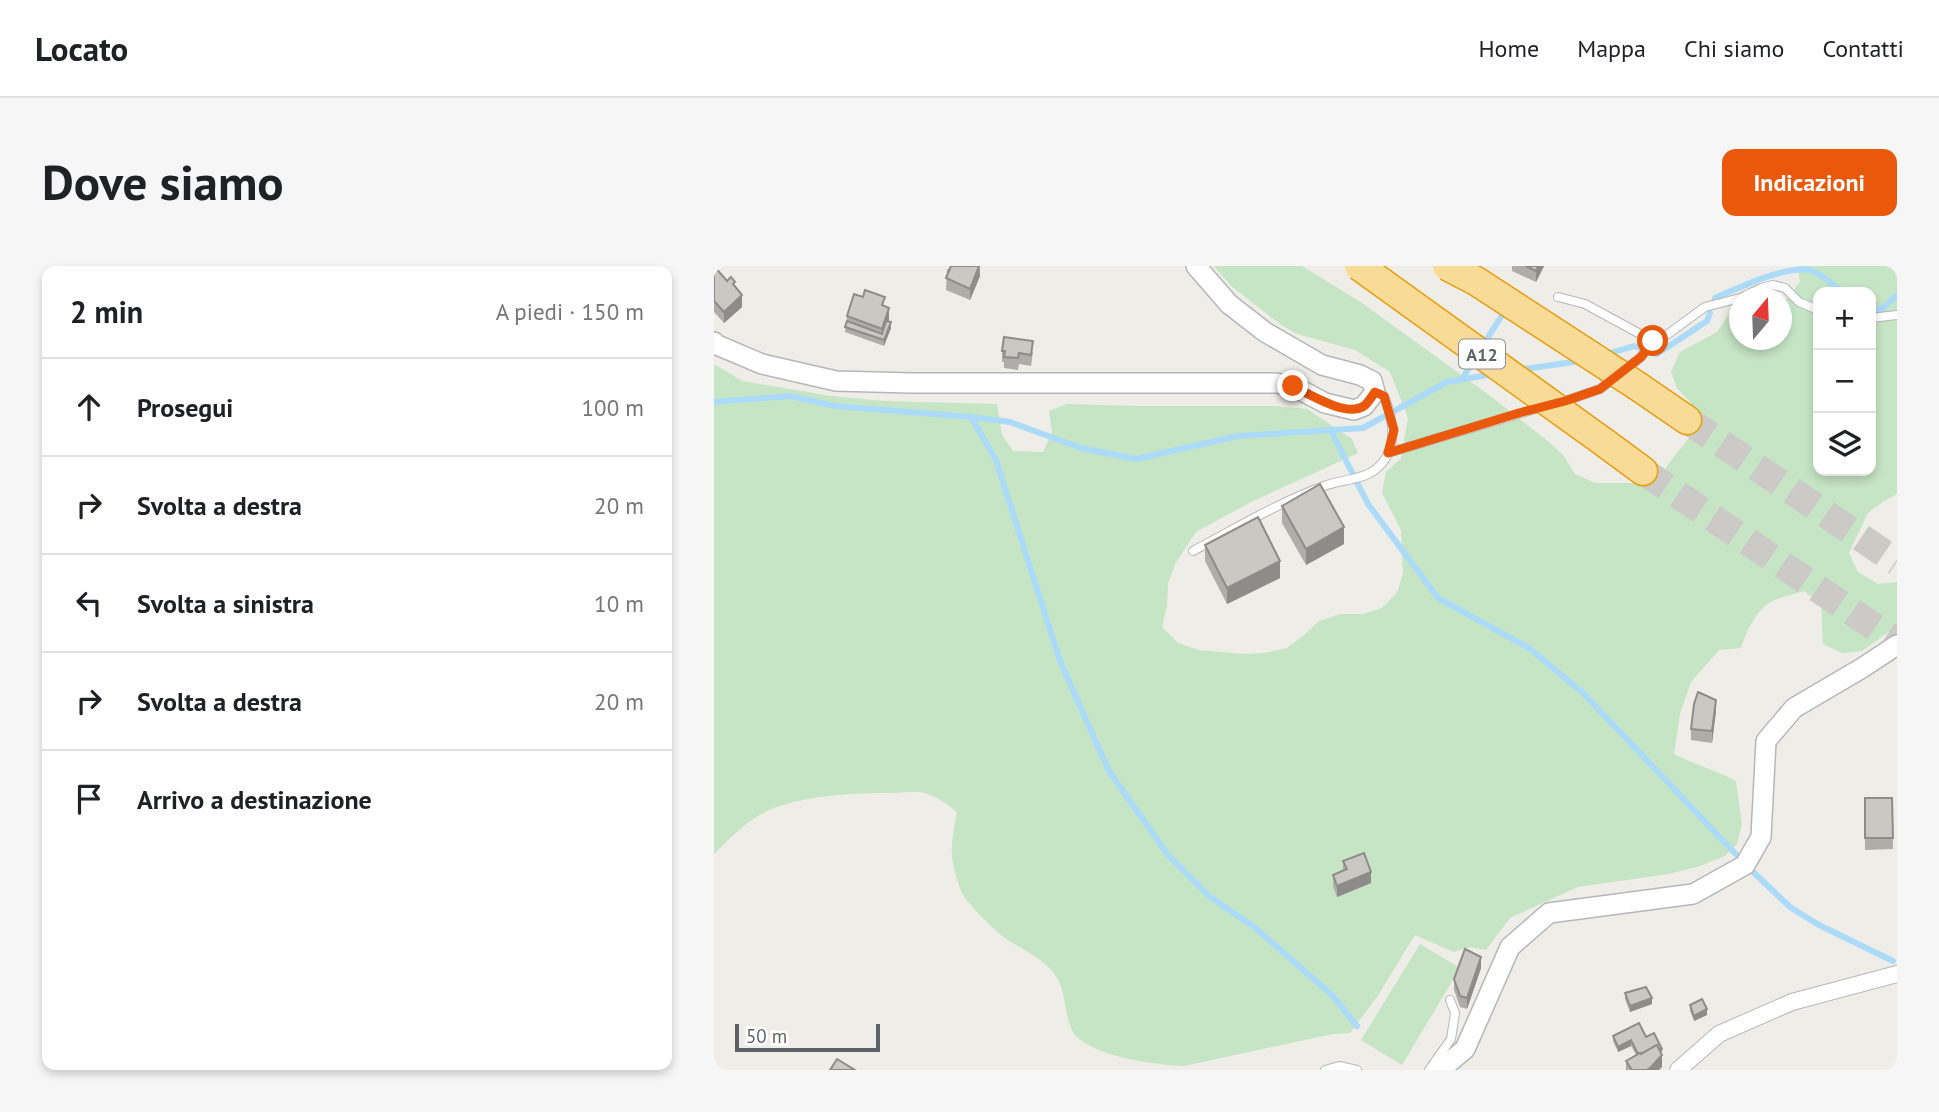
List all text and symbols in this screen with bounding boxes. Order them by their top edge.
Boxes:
text: Locato [35,27,128,70]
text: Home [1478,33,1539,64]
text: Mappa [1577,33,1646,64]
text: Chi siamo [1684,33,1784,64]
text: Contatti [1822,33,1904,64]
button: Indicazioni [1722,149,1897,216]
text: Dove siamo [42,150,284,214]
north arrow [1729,287,1792,350]
map controls [1813,287,1876,476]
button: + [1813,287,1876,350]
text: 2 min [70,292,143,331]
text: A piedi · 150 m [496,297,644,326]
route start [1637,325,1668,356]
road number: A12 [1459,340,1505,368]
button: − [1813,350,1876,413]
route end [1277,370,1308,401]
icon: ahead [70,388,108,426]
text: Prosegui [137,391,233,424]
text: 100 m [582,393,644,422]
button: layers [1813,413,1876,476]
icon: right [70,486,108,524]
text: Svolta a destra [137,489,302,522]
text: 20 m [594,491,644,520]
icon: left [70,584,108,622]
text: Svolta a sinistra [137,587,314,620]
text: 10 m [594,589,644,618]
icon: right [70,682,108,720]
text: Svolta a destra [137,685,302,718]
text: 20 m [594,687,644,716]
icon: arrive [70,780,108,818]
text: Arrivo a destinazione [137,783,372,816]
scale bar [735,1021,880,1053]
text: 50 m [746,1024,787,1048]

